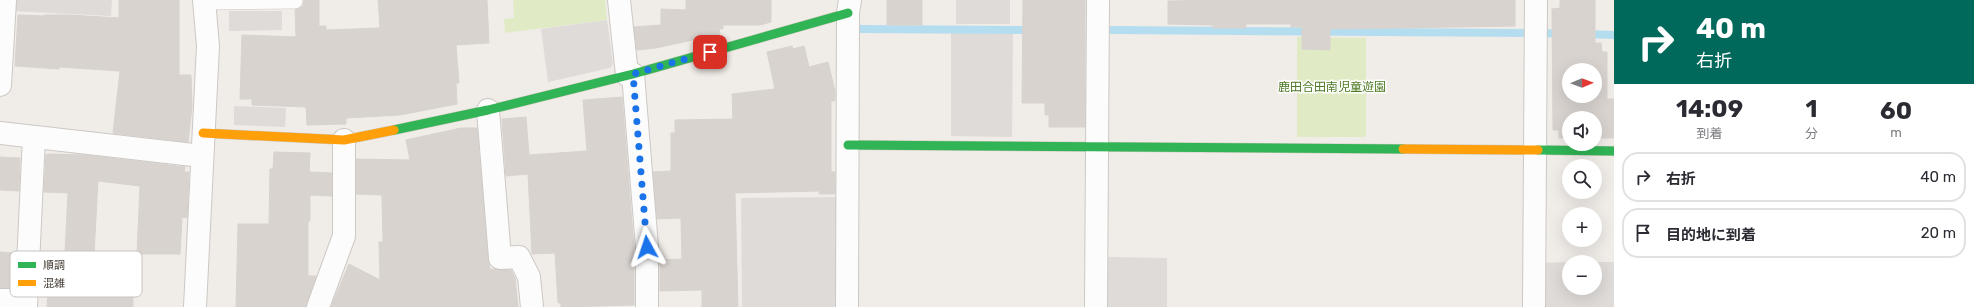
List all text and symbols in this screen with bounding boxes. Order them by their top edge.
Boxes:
text: 40 m [1696,12,1766,45]
icon: right [1630,16,1682,68]
pin [693,35,727,69]
icon: arrive [699,41,721,63]
text: 右折 [1696,50,1732,72]
north arrow [1562,63,1602,103]
map controls [1562,63,1602,295]
park label: 鹿田合田南児童遊園 [1278,80,1386,94]
text: 14:09 [1676,95,1743,123]
text: 1 [1806,95,1817,123]
text: 60 [1880,97,1912,125]
button: sound [1562,111,1602,151]
text: m [1890,125,1902,140]
text: 到着 [1697,126,1723,141]
text: 分 [1805,126,1818,141]
button: search [1562,159,1602,199]
icon: right [1632,166,1654,188]
text: 40 m [1920,168,1956,186]
text: 右折 [1666,170,1696,188]
button: + [1562,207,1602,247]
icon: arrive [1632,222,1654,244]
text: 20 m [1921,224,1956,242]
position arrow [626,226,668,268]
text: 目的地に到着 [1666,226,1756,244]
legend [10,251,142,297]
button: − [1562,255,1602,295]
text: 順調 [43,259,65,272]
text: 混雑 [43,277,65,290]

